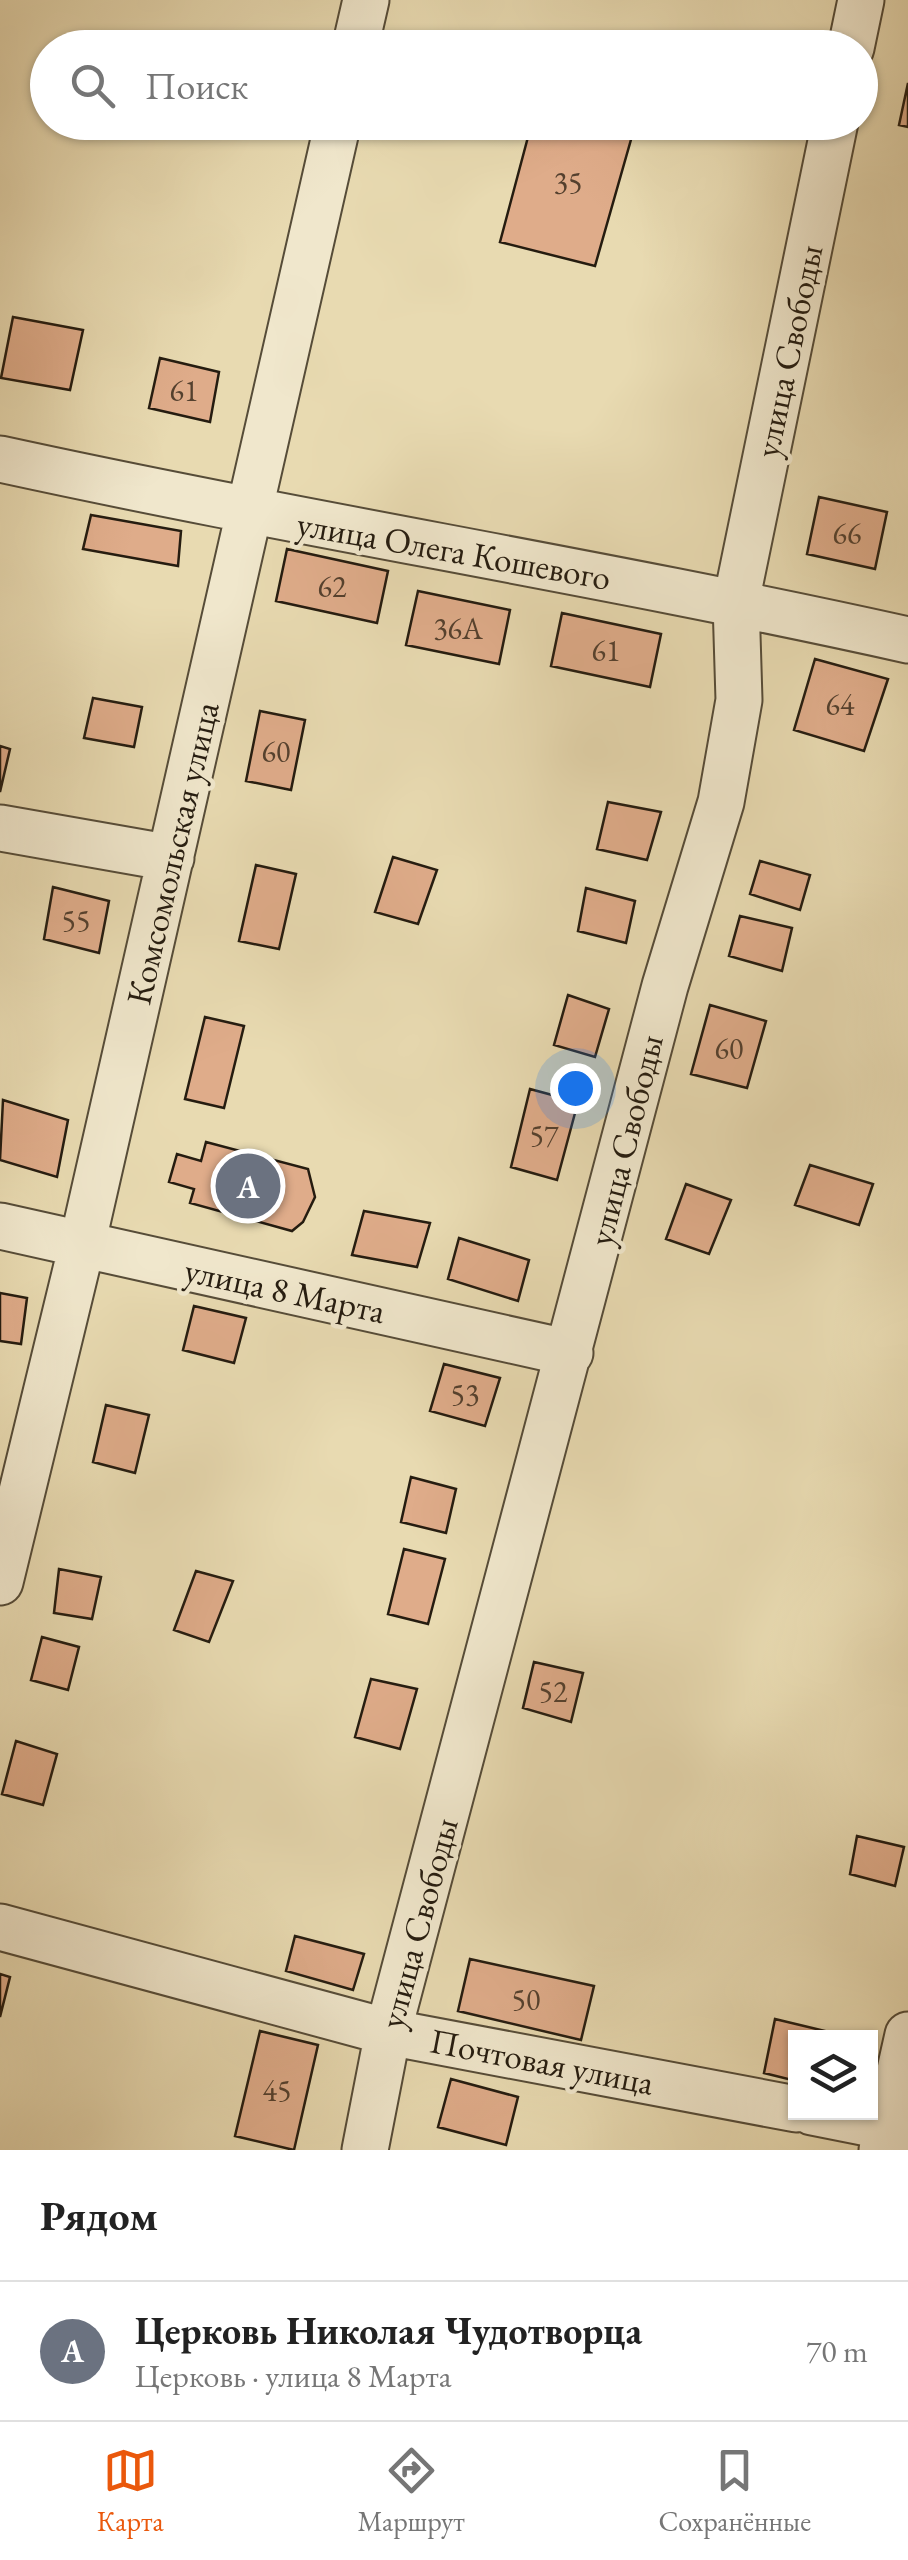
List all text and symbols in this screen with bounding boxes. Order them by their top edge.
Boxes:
search box [30,30,878,140]
icon: search [65,58,120,113]
text: Поиск [145,61,248,110]
house number: 35 [554,163,582,202]
street label: улица Свободы [744,241,833,462]
house number: 61 [170,371,198,410]
street label: улица Олега Кошевого [293,500,614,601]
house number: 66 [833,514,861,553]
house number: 62 [318,567,347,606]
house number: 36А [433,609,483,648]
house number: 61 [592,631,620,670]
house number: 64 [826,685,855,724]
street label: Комсомольская улица [115,697,230,1009]
house number: 60 [262,732,290,771]
house number: 55 [62,901,90,940]
house number: 60 [715,1029,743,1068]
street label: улица Свободы [577,1030,674,1251]
your location [550,1063,601,1114]
house number: 57 [530,1116,559,1155]
pin: A [216,1148,280,1224]
street label: улица 8 Марта [180,1247,389,1334]
house number: 53 [451,1375,479,1414]
house number: 52 [539,1672,568,1711]
street label: улица Свободы [368,1813,469,2033]
house number: 50 [512,1980,540,2019]
street label: Почтовая улица [426,2017,658,2106]
map controls [788,2030,878,2120]
button: layers [788,2030,878,2120]
house number: 45 [263,2071,291,2110]
text: Рядом [40,2188,158,2243]
text: Церковь Николая Чудотворца [135,2306,642,2355]
text: A [61,2330,84,2372]
text: 70 m [806,2330,868,2372]
text: Церковь · улица 8 Марта [135,2355,451,2397]
tab: Карта [97,2443,164,2539]
tab: Маршрут [357,2443,465,2539]
tab: Сохранённые [658,2443,811,2539]

